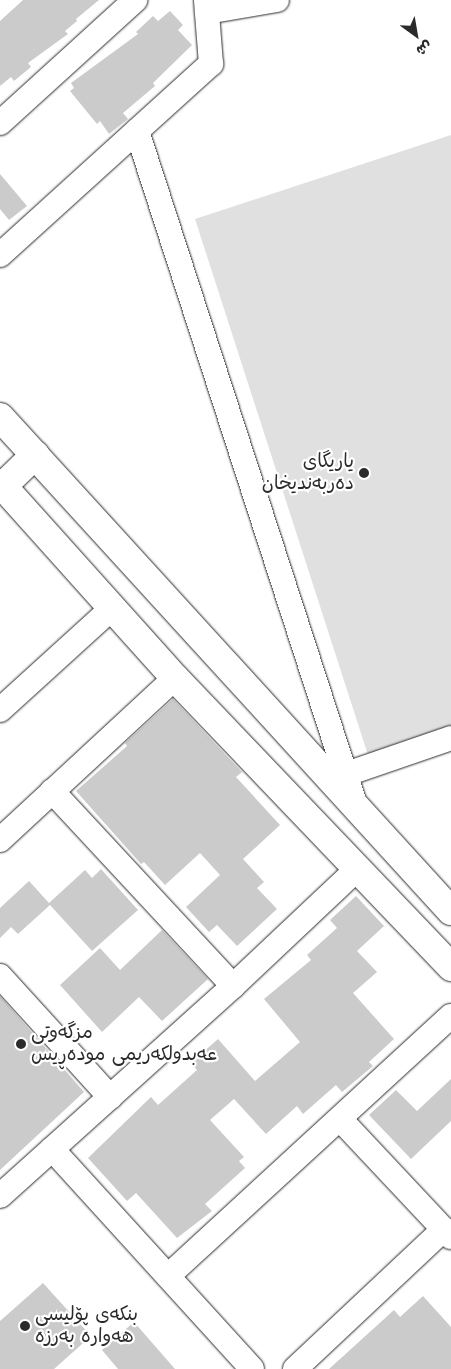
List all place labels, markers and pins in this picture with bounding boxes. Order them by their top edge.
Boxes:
place label: یاریگاى ده‌ربه‌ندیخان [262,451,354,495]
marker: یاریگاى ده‌ربه‌ندیخان [358,467,370,479]
place label: مزگەوتی عەبدولکەریمی مودەڕیس [31,1022,217,1066]
marker: مزگەوتی عەبدولکەریمی مودەڕیس [15,1038,27,1050]
place label: بنکەی پۆلیسی هەوارە بەرزە [35,1304,138,1348]
marker: بنکەی پۆلیسی هەوارە بەرزە [19,1320,31,1332]

